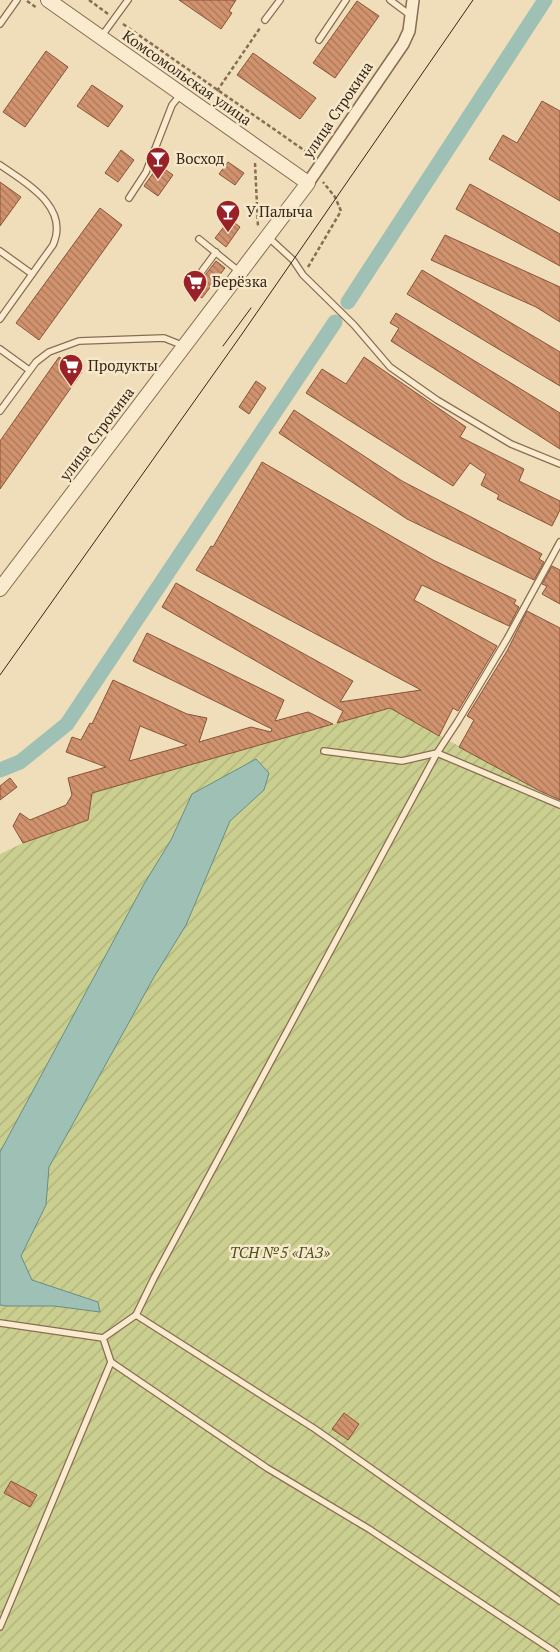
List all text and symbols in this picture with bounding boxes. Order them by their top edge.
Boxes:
street label: Комсомольская улица [119,25,257,130]
street label: улица Строкина [297,57,377,162]
bar icon: Восход [145,146,171,180]
place label: Восход [176,148,225,168]
bar icon: У Палыча [215,199,241,233]
place label: У Палыча [246,201,313,221]
supermarket icon: Берёзка [182,269,208,303]
place label: Берёзка [212,271,268,291]
supermarket icon: Продукты [58,353,84,387]
place label: Продукты [88,355,158,375]
street label: улица Строкина [54,382,138,485]
park label: ТСН №5 «ГАЗ» [230,1242,330,1262]

